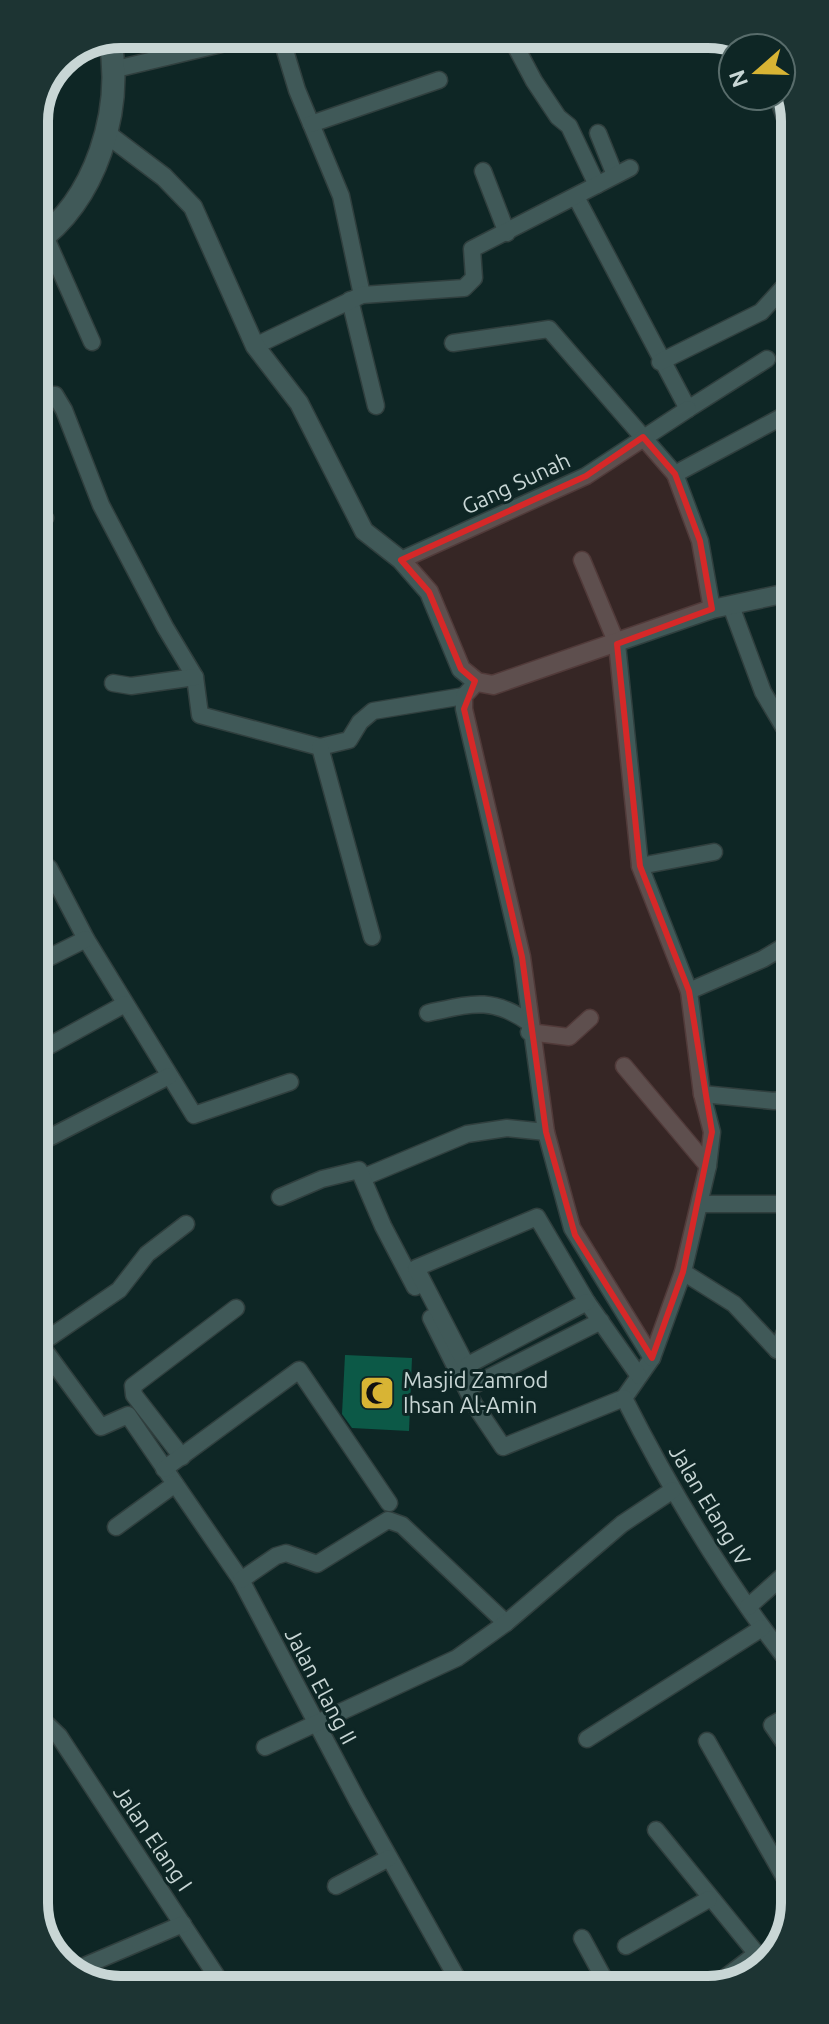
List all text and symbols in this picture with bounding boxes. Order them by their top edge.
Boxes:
north arrow [717,32,797,112]
text: N [723,67,752,91]
street label: Gang Sunah [458,447,574,519]
place label: Masjid Zamrod Ihsan Al-Amin [403,1367,548,1417]
mosque icon: Masjid Zamrod Ihsan Al-Amin [358,1374,396,1412]
street label: Jalan Elang IV [665,1440,756,1570]
street label: Jalan Elang II [280,1623,362,1748]
street label: Jalan Elang I [109,1780,198,1895]

